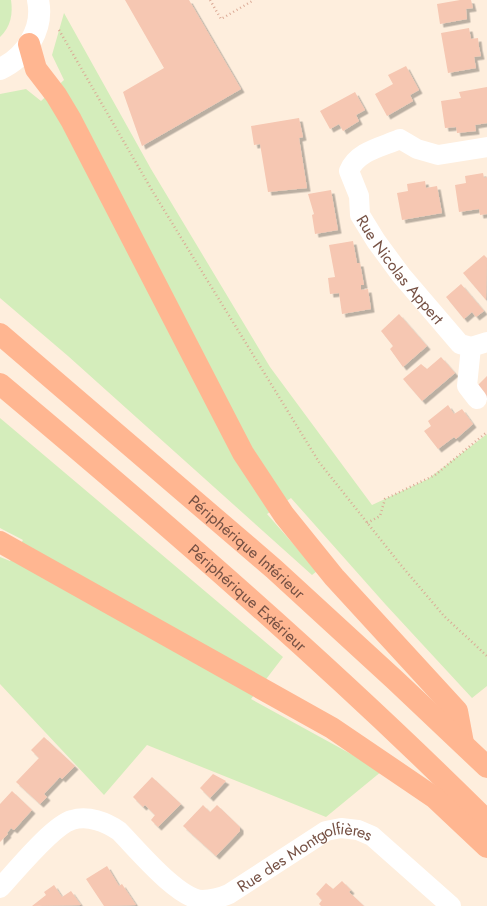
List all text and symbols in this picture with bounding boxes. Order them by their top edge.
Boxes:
street label: Rue Nicolas Appert [351,211,449,330]
street label: Périphérique Intérieur [183,490,311,605]
street label: Périphérique Extérieur [183,539,312,657]
street label: Rue des Montgolfières [232,817,376,898]

